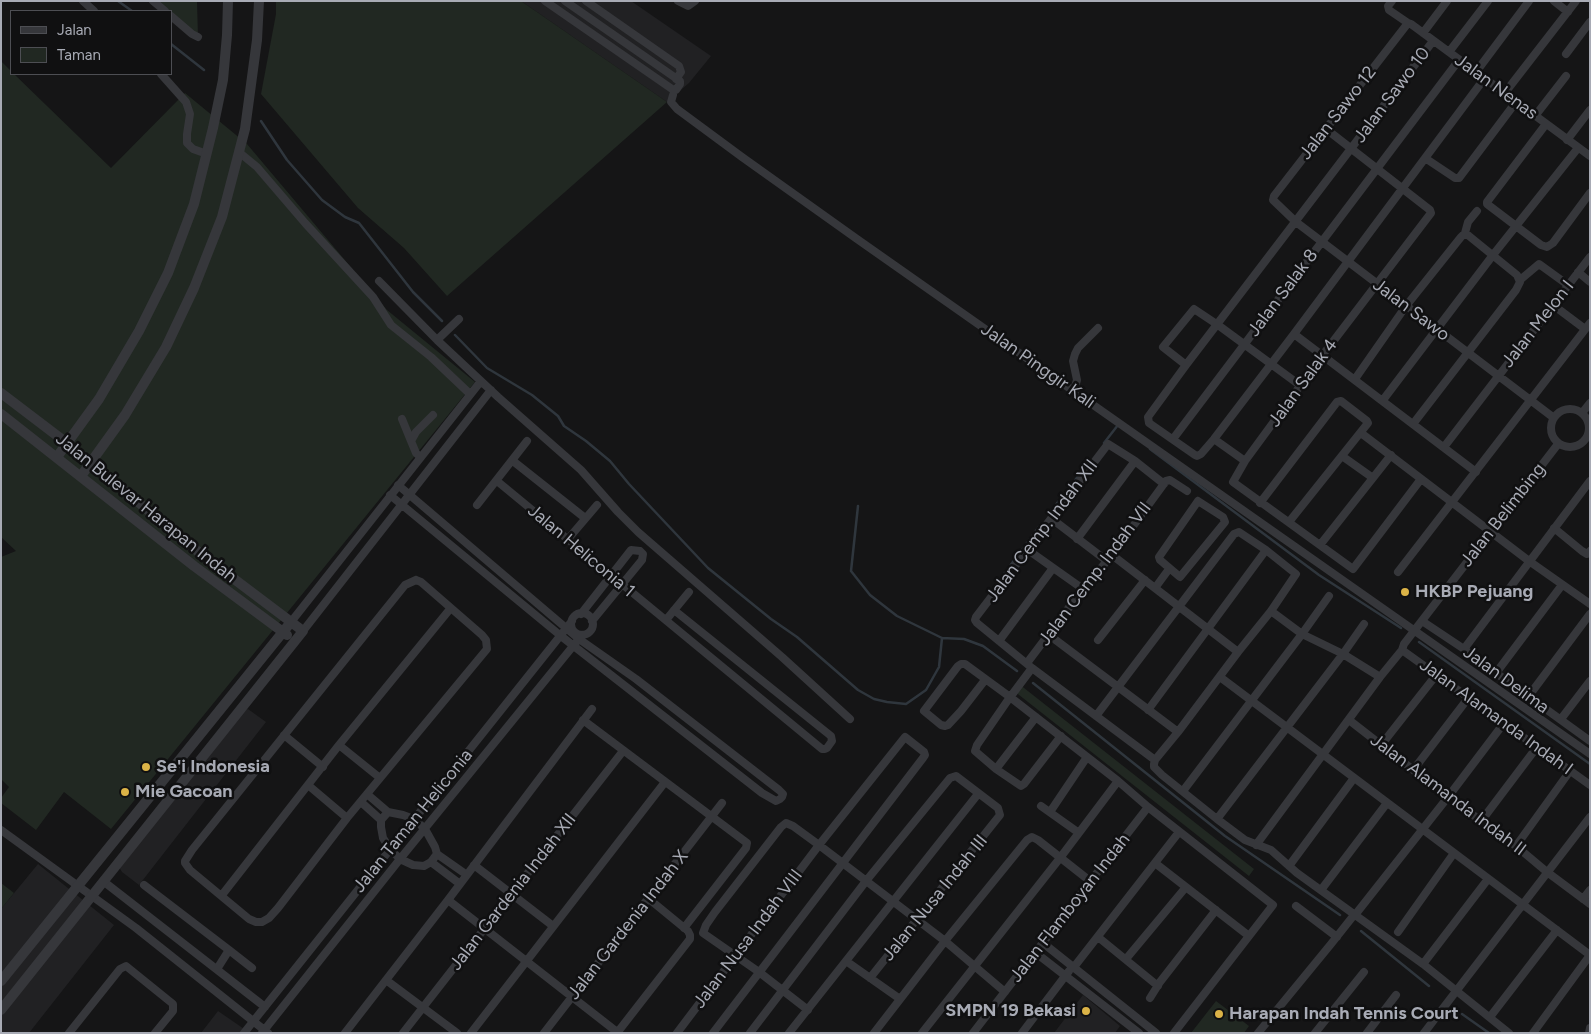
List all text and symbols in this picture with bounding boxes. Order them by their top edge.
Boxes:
legend [10,10,172,75]
text: Jalan [57,21,92,39]
street label: Jalan Sawo 10 [1349,43,1435,147]
text: Taman [57,46,101,64]
street label: Jalan Nenas [1450,50,1542,124]
street label: Jalan Sawo 12 [1295,62,1381,164]
street label: Jalan Salak 8 [1243,245,1323,341]
street label: Jalan Sawo [1368,274,1454,346]
street label: Jalan Melon I [1497,276,1579,372]
street label: Jalan Pinggir Kali [977,319,1099,413]
street label: Jalan Salak 4 [1264,335,1342,431]
street label: Jalan Bulevar Harapan Indah [51,428,241,588]
street label: Jalan Cemp. Indah XII [981,455,1103,607]
street label: Jalan Belimbing [1456,459,1550,571]
street label: Jalan Cemp. Indah VII [1034,498,1156,650]
street label: Jalan Heliconia 1 [523,500,639,602]
place label: HKBP Pejuang [1415,581,1533,603]
marker: HKBP Pejuang [1399,586,1411,598]
street label: Jalan Delima [1459,642,1553,718]
street label: Jalan Alamanda Indah I [1415,654,1577,780]
street label: Jalan Alamanda Indah II [1366,729,1530,861]
street label: Jalan Taman Heliconia [349,745,477,897]
place label: Se'i Indonesia [156,756,270,778]
marker: Se'i Indonesia [140,761,152,773]
place label: Mie Gacoan [135,781,232,803]
marker: Mie Gacoan [119,786,131,798]
street label: Jalan Gardenia Indah XII [445,809,581,975]
street label: Jalan Flamboyan Indah [1005,829,1135,987]
street label: Jalan Nusa Indah III [878,831,992,965]
street label: Jalan Gardenia Indah X [563,846,693,1004]
street label: Jalan Nusa Indah VIII [689,865,807,1013]
place label: SMPN 19 Bekasi [945,1000,1076,1022]
place label: Harapan Indah Tennis Court [1229,1003,1459,1025]
marker: SMPN 19 Bekasi [1080,1005,1092,1017]
marker: Harapan Indah Tennis Court [1213,1008,1225,1020]

